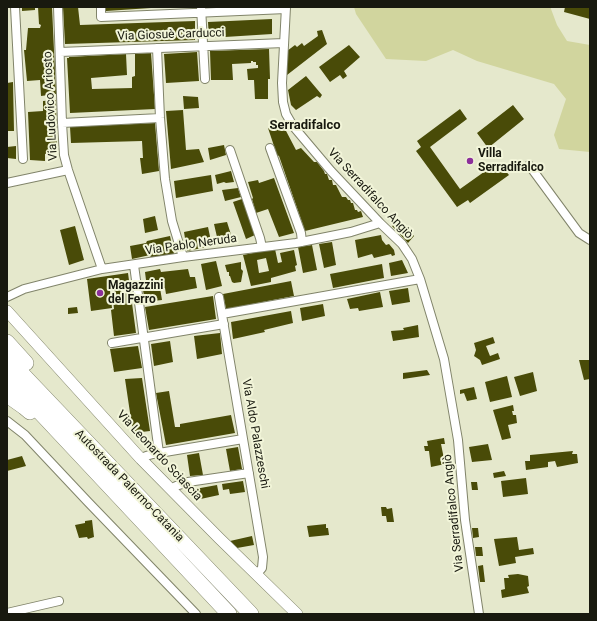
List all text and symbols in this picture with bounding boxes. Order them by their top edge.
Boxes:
street label: Via Giosuè Carducci [117,26,225,44]
street label: Via Ludovico Ariosto [41,51,61,161]
district label: Serradifalco [269,118,341,134]
street label: Via Serradifalco Angiò [324,146,416,242]
place label: Villa Serradifalco [478,147,544,175]
marker: Villa Serradifalco [465,156,475,166]
street label: Via Pablo Neruda [144,231,238,259]
place label: Magazzini del Ferro [108,279,163,307]
marker: Magazzini del Ferro [95,288,105,298]
street label: Via Aldo Palazzeschi [238,378,272,490]
street label: Via Leonardo Sciascia [113,408,205,504]
street label: Autostrada Palermo-Catania [71,427,187,545]
street label: Via Serradifalco Angiò [441,453,467,573]

